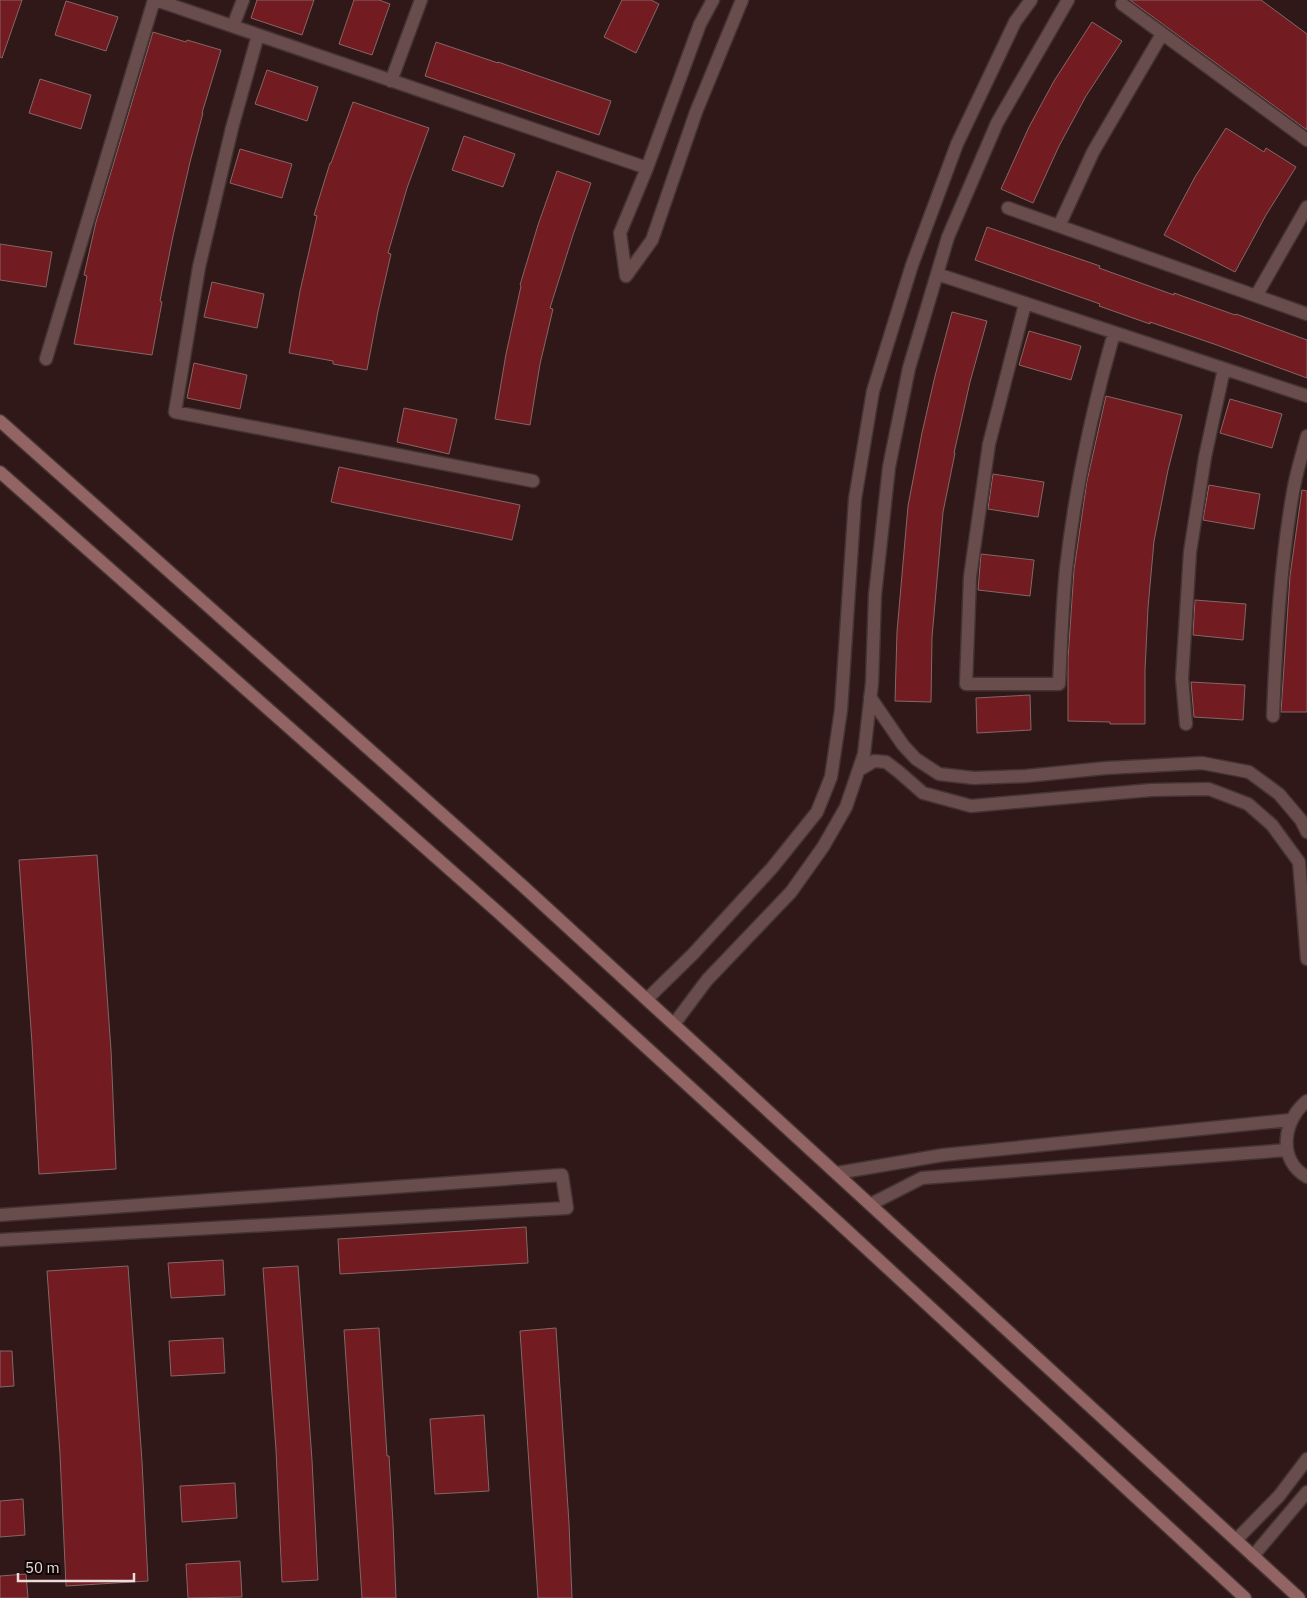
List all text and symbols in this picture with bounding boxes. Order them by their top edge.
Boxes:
scale bar [18,1550,134,1582]
text: 50 m [25,1558,60,1577]

